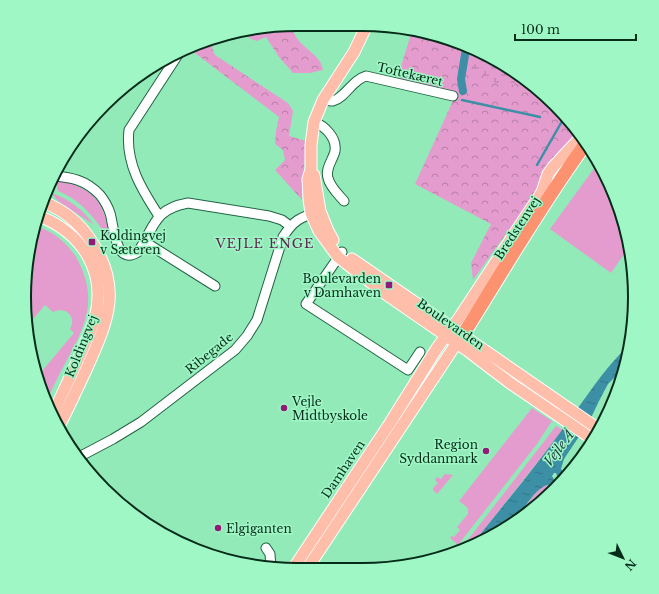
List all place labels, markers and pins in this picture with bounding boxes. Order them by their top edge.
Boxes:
place label: Koldingvej v Sæteren [100,228,166,257]
marker: Koldingvej v Sæteren [87,237,97,247]
place label: Boulevarden v Damhaven [303,271,381,300]
marker: Boulevarden v Damhaven [384,280,394,290]
place label: Vejle Midtbyskole [291,394,368,423]
marker: Vejle Midtbyskole [279,403,289,413]
place label: Region Syddanmark [399,437,479,466]
marker: Region Syddanmark [481,446,491,456]
place label: Elgiganten [226,521,292,536]
marker: Elgiganten [213,523,223,533]

